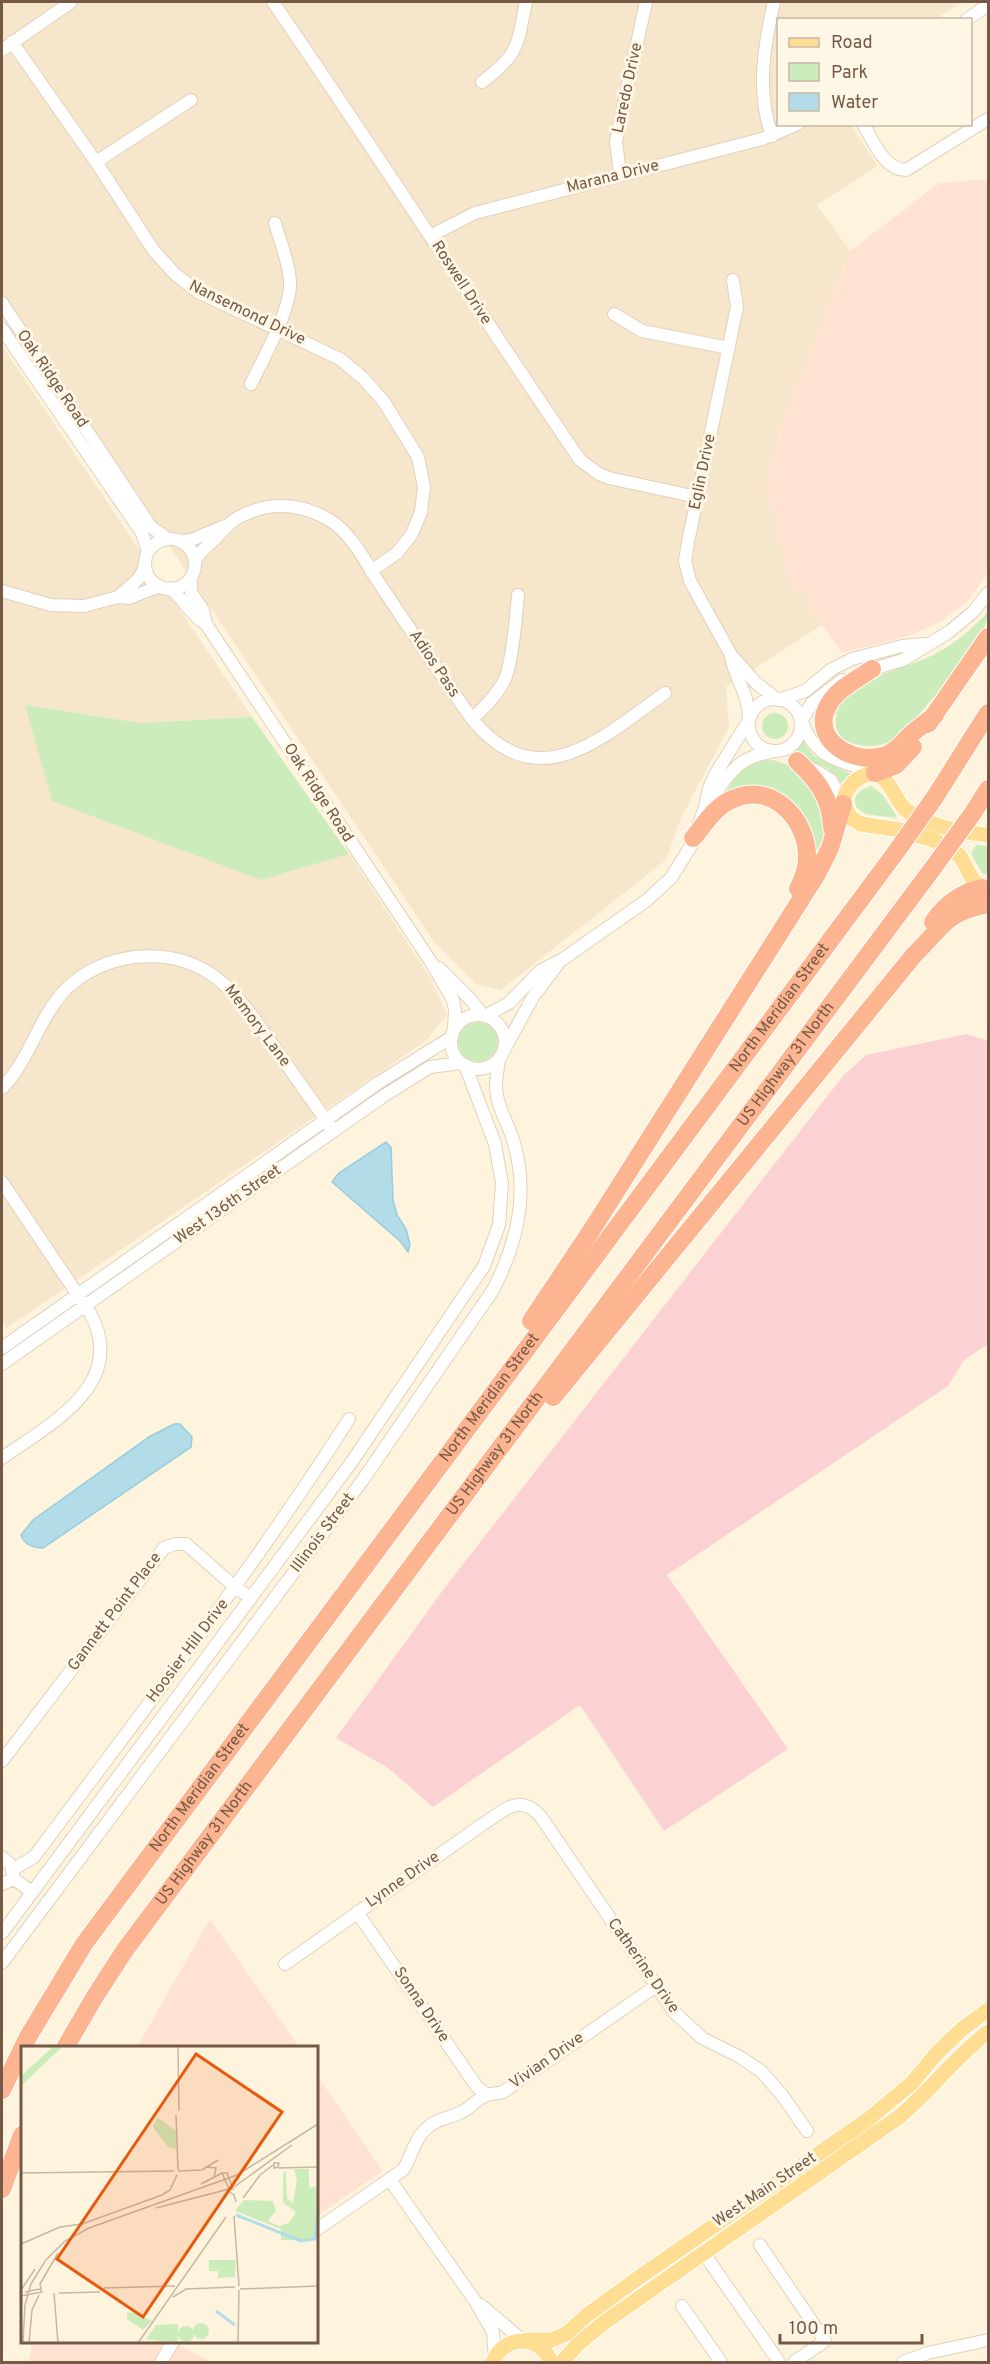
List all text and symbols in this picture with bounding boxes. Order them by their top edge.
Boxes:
legend [777,18,972,126]
text: Road [831,32,873,55]
street label: Laredo Drive [609,41,647,135]
text: Park [831,62,868,85]
text: Water [831,92,878,115]
street label: Marana Drive [565,156,661,198]
street label: Roswell Drive [426,237,496,329]
street label: Nansemond Drive [185,276,309,350]
street label: Oak Ridge Road [12,326,92,432]
street label: Eglin Drive [685,432,721,512]
street label: Adios Pass [404,626,464,702]
street label: Oak Ridge Road [279,740,357,846]
street label: North Meridian Street [726,940,834,1076]
street label: Memory Lane [219,981,295,1071]
street label: US Highway 31 North [733,998,839,1131]
street label: West 136th Street [170,1161,286,1249]
street label: North Meridian Street [436,1330,544,1466]
street label: US Highway 31 North [442,1388,548,1520]
street label: Illinois Street [287,1489,359,1577]
street label: Gannett Point Place [64,1549,166,1675]
street label: Hoosier Hill Drive [142,1595,234,1707]
street label: North Meridian Street [146,1720,254,1856]
street label: US Highway 31 North [152,1777,258,1910]
street label: Lynne Drive [362,1847,444,1913]
street label: Catherine Drive [603,1914,683,2018]
street label: Sonna Drive [389,1964,453,2046]
street label: Vivian Drive [506,2028,588,2094]
inset map [21,2046,318,2343]
street label: West Main Street [709,2148,821,2232]
scale bar [780,2307,922,2345]
text: 100 m [789,2318,838,2341]

